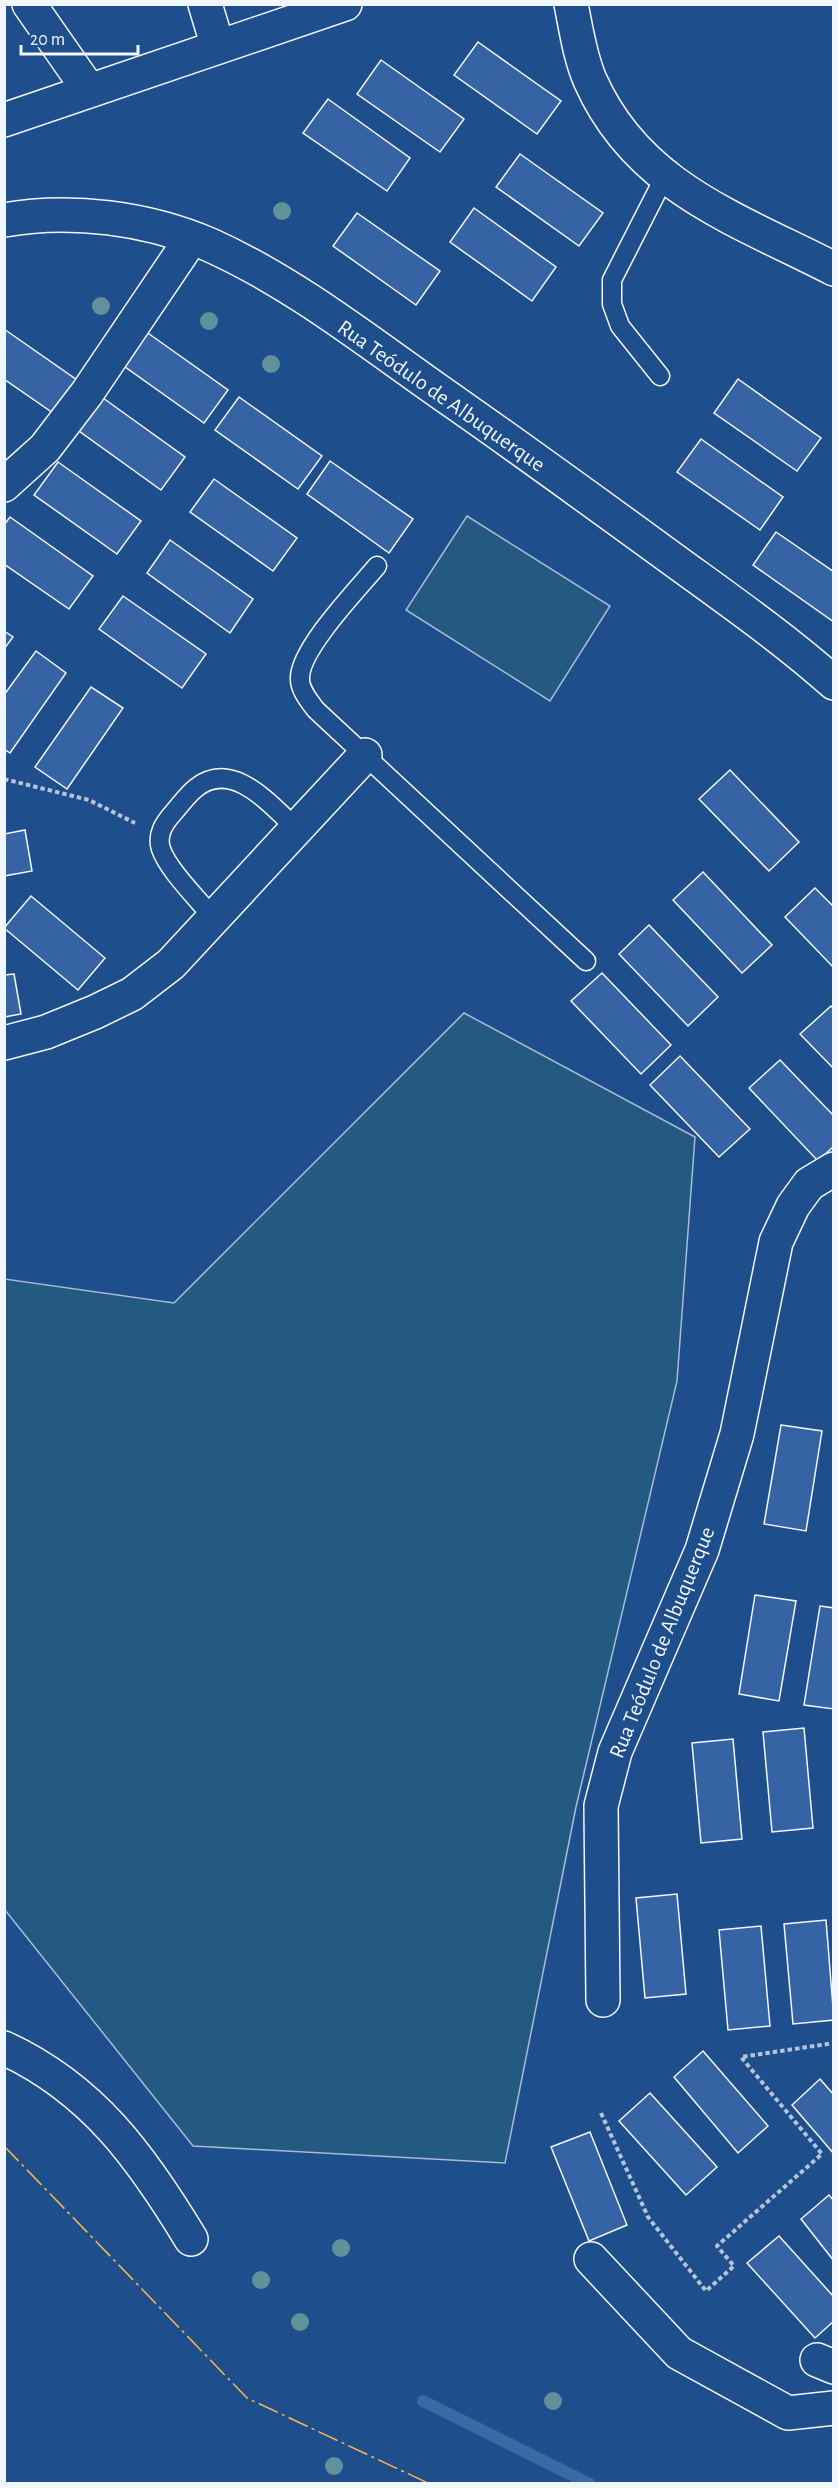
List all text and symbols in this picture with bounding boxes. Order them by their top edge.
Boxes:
scale bar [21,18,138,56]
text: 20 m [30,31,65,49]
street label: Rua Teódulo de Albuquerque [334,316,549,476]
street label: Rua Teódulo de Albuquerque [605,1523,718,1761]

